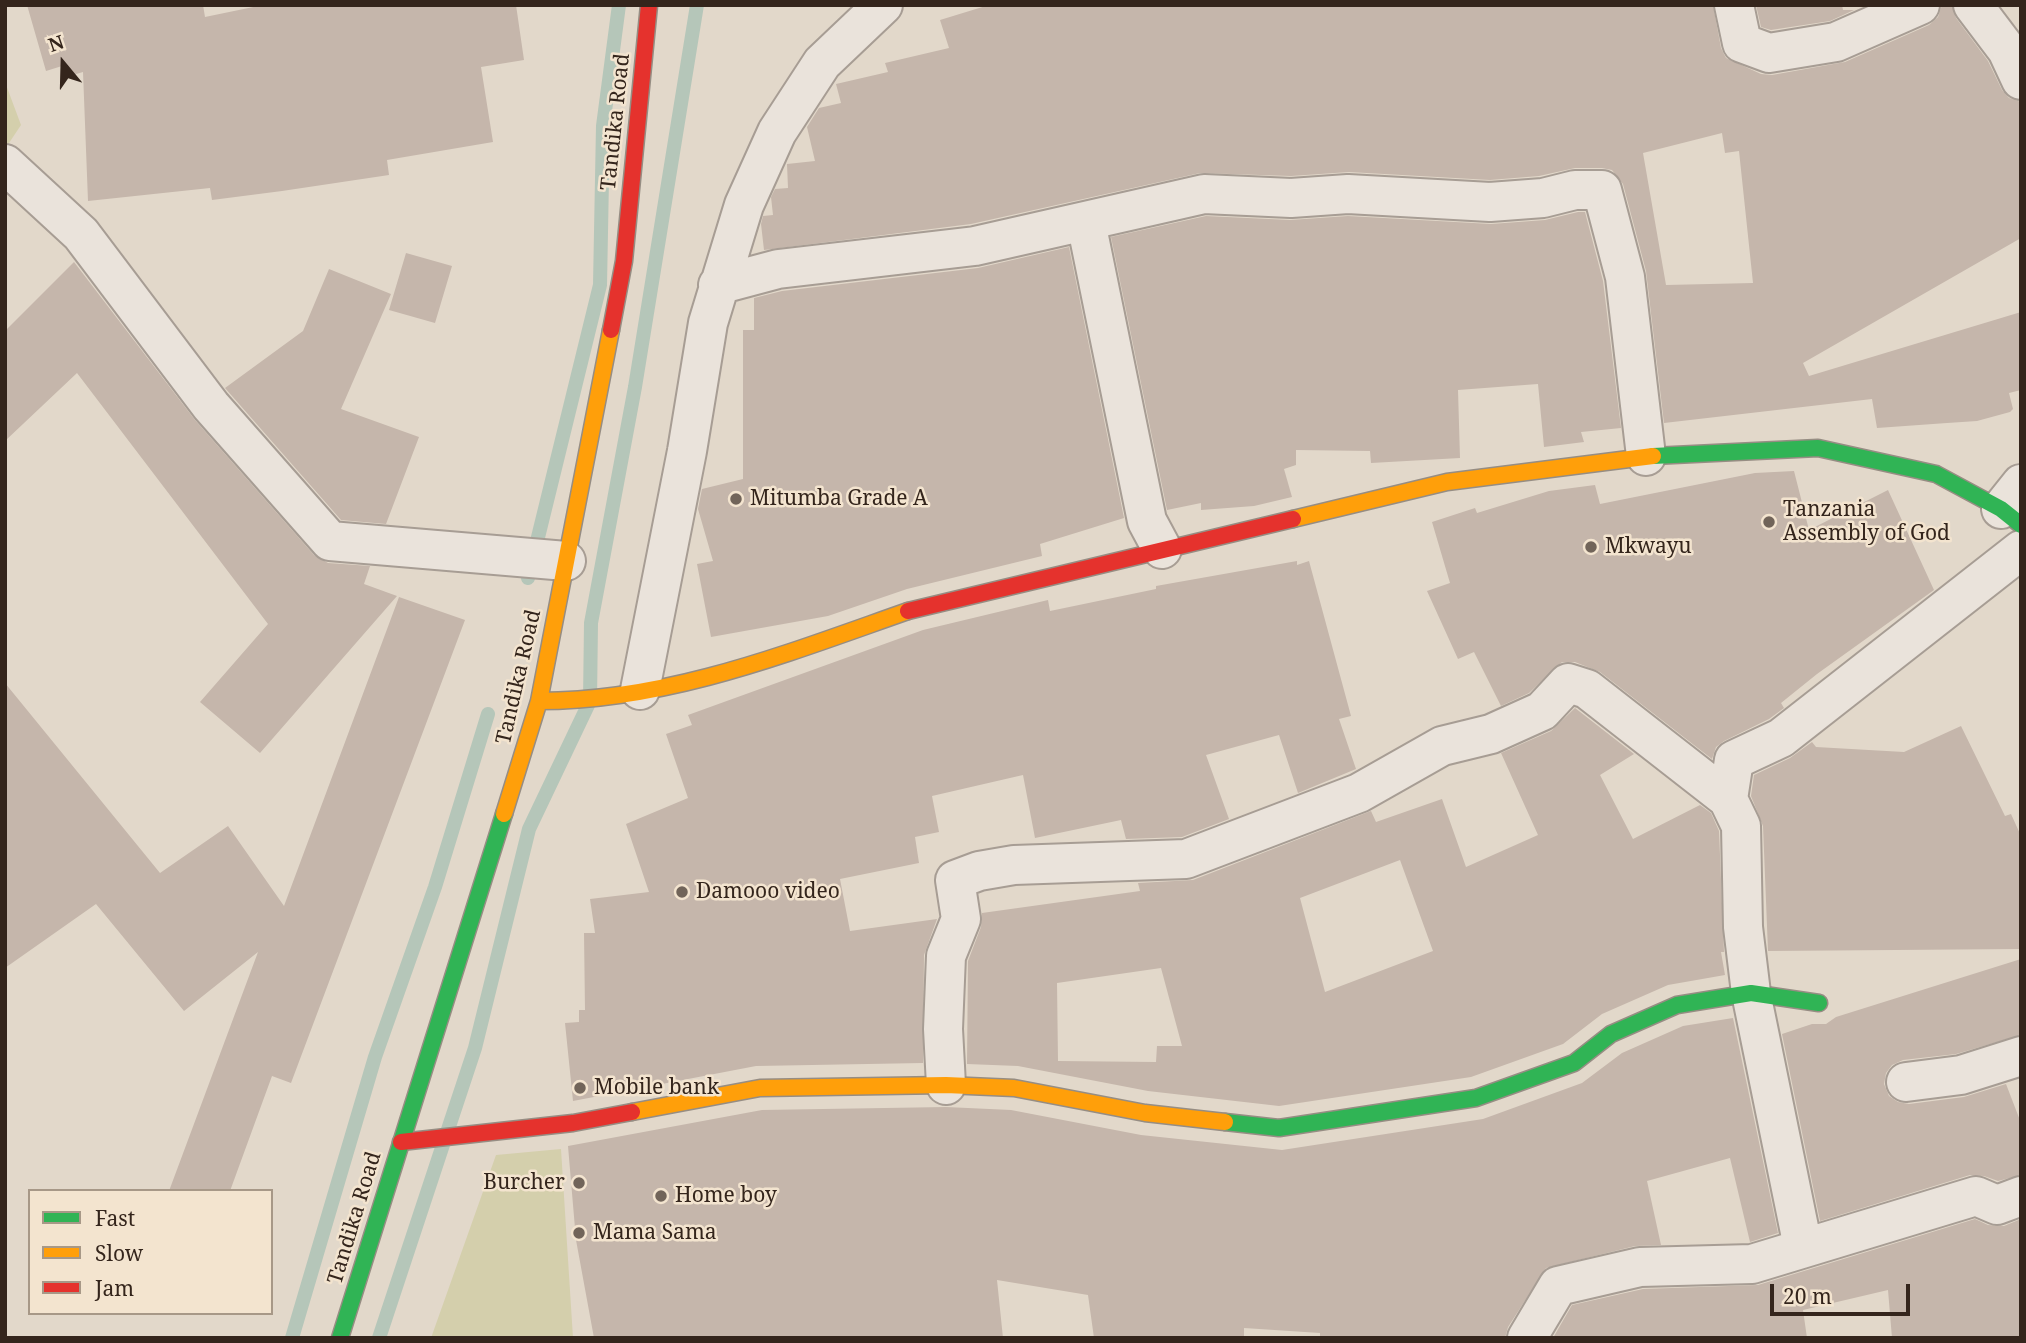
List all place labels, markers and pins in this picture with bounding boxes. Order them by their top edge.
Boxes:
place label: Mitumba Grade A [750,486,928,512]
marker: Mitumba Grade A [728,491,744,507]
place label: Tanzania Assembly of God [1783,497,1950,547]
marker: Tanzania Assembly of God [1761,514,1777,530]
place label: Mkwayu [1605,534,1692,560]
marker: Mkwayu [1583,539,1599,555]
place label: Damooo video [696,879,840,905]
marker: Damooo video [674,884,690,900]
place label: Mobile bank [594,1075,719,1101]
marker: Mobile bank [572,1080,588,1096]
place label: Burcher [483,1170,565,1196]
marker: Burcher [571,1175,587,1191]
place label: Home boy [675,1183,777,1209]
marker: Home boy [653,1188,669,1204]
place label: Mama Sama [593,1220,717,1246]
marker: Mama Sama [571,1225,587,1241]

